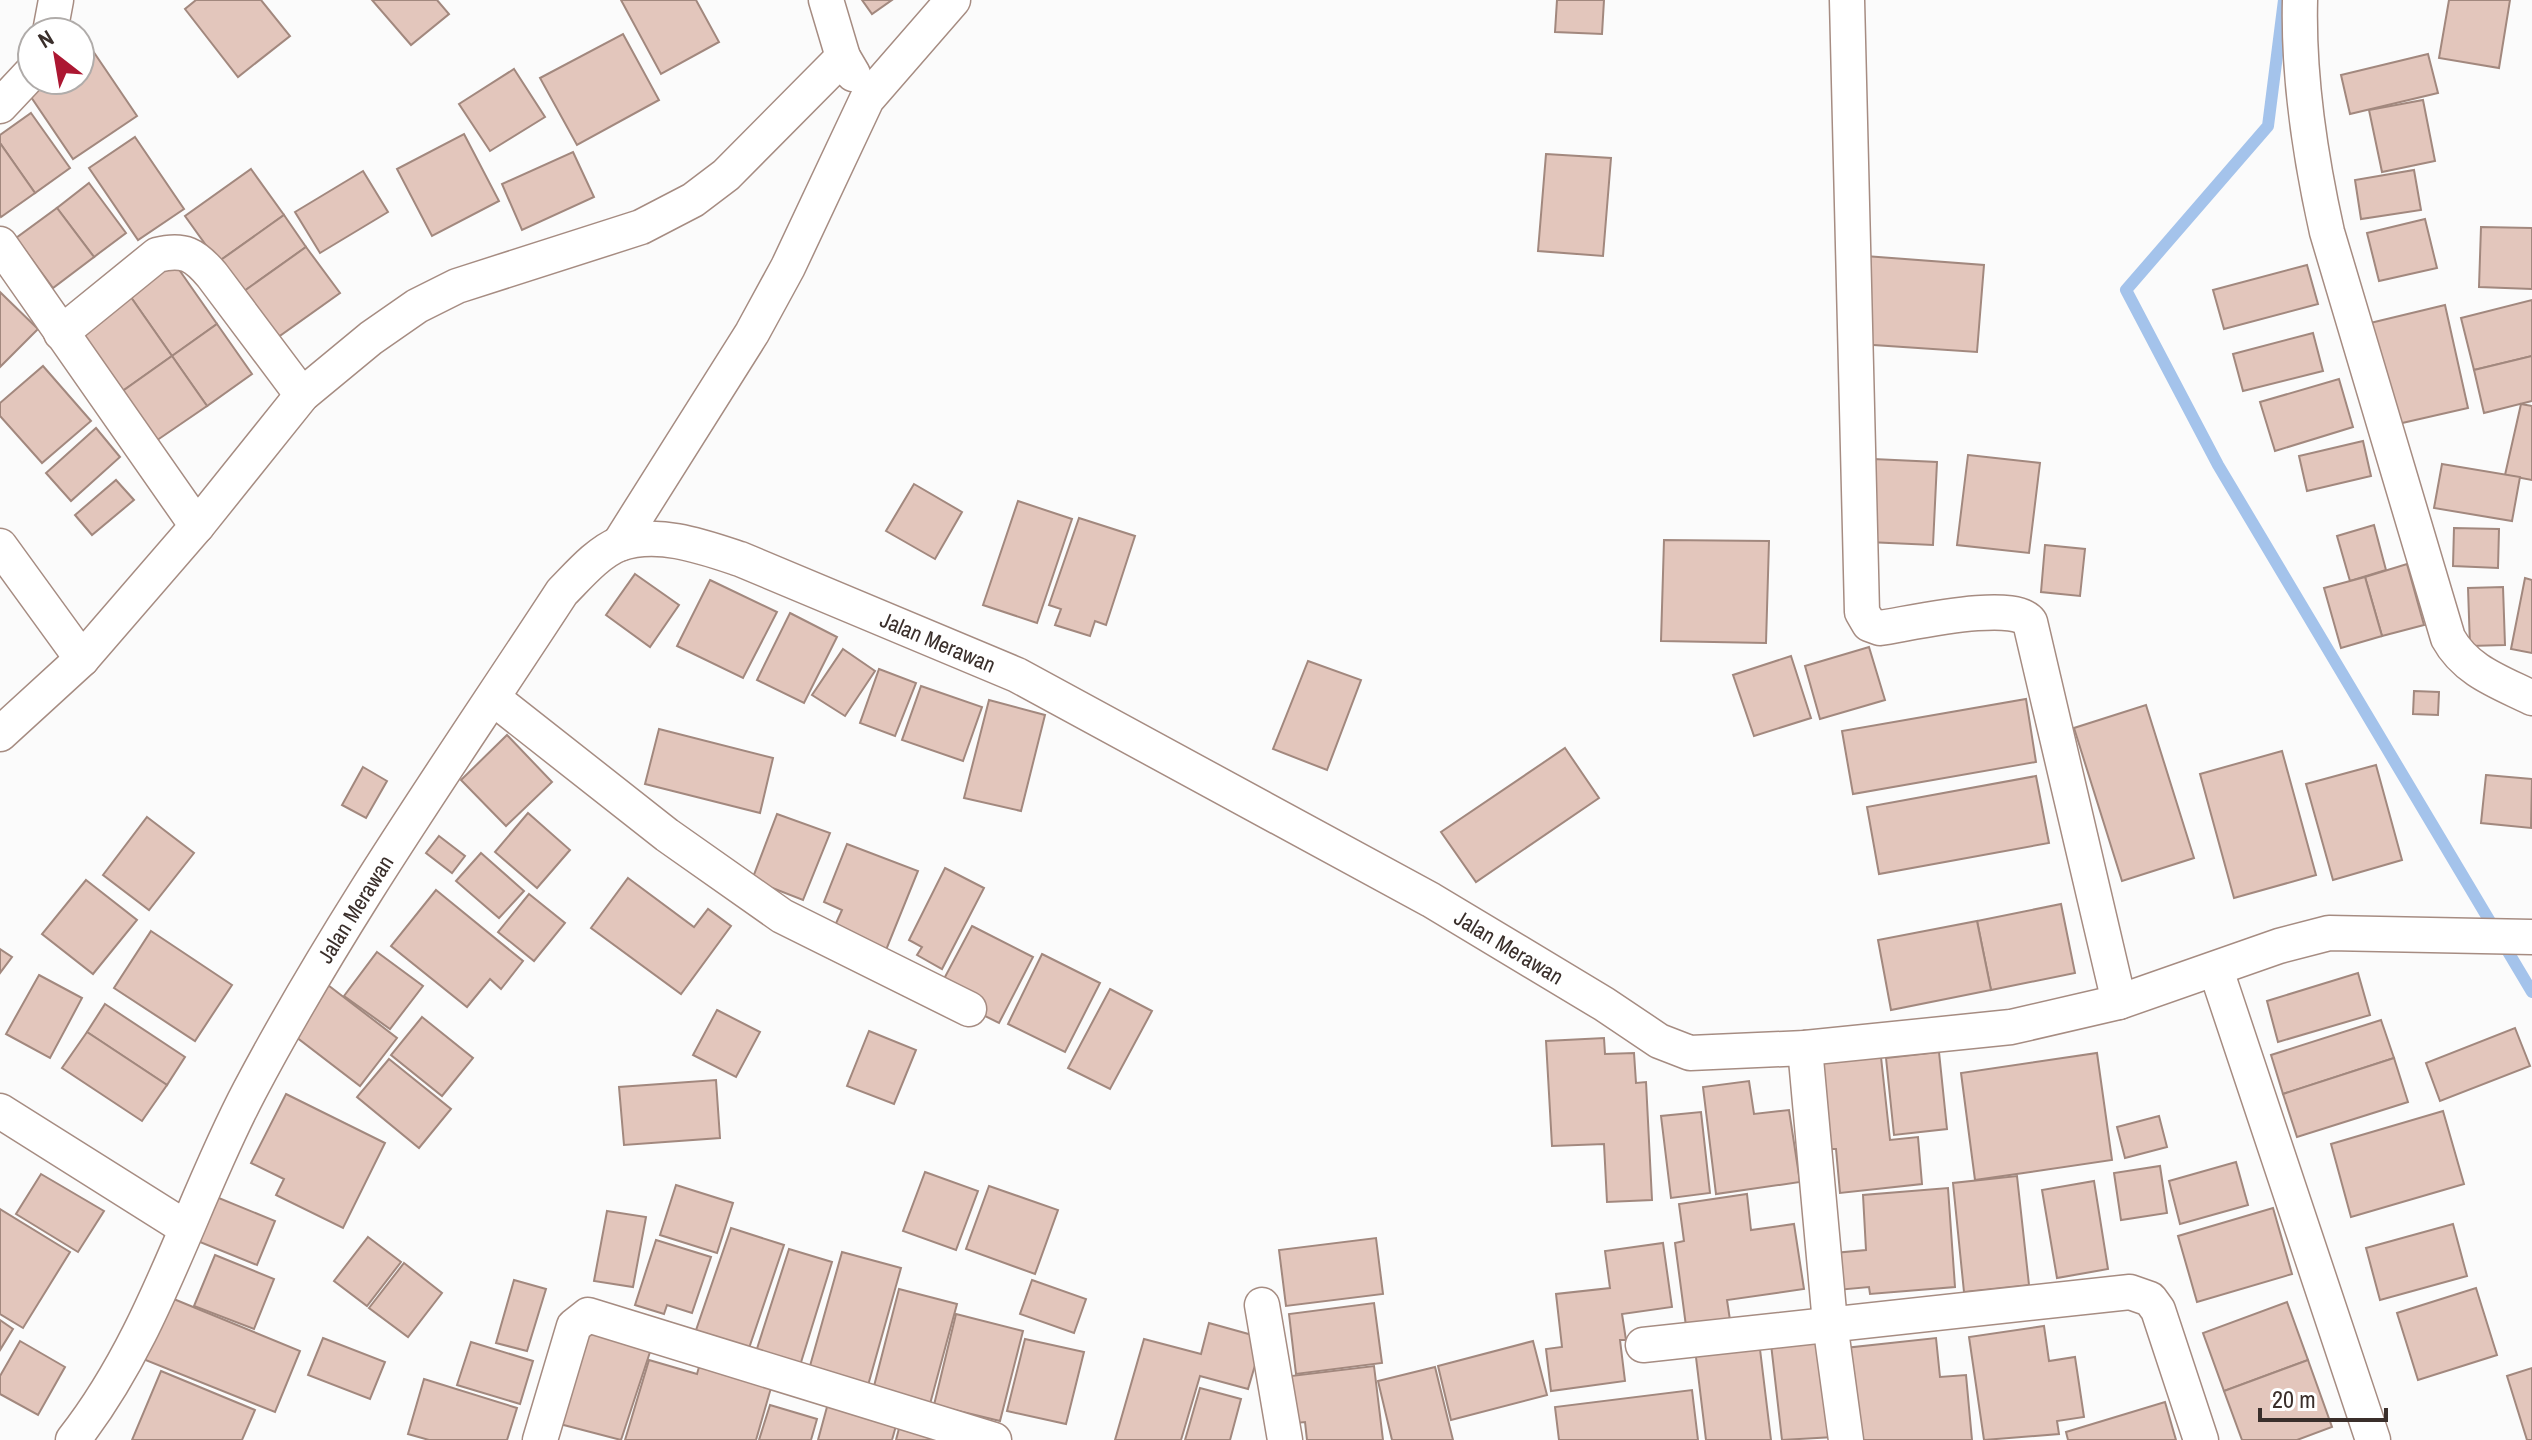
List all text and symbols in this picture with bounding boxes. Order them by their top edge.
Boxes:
north arrow [16,16,96,96]
text: N [32,23,59,55]
street label: Jalan Merawan [876,604,1000,680]
street label: Jalan Merawan [310,849,400,969]
street label: Jalan Merawan [1449,903,1569,991]
scale bar [2260,1372,2386,1422]
text: 20 m [2272,1383,2316,1415]

